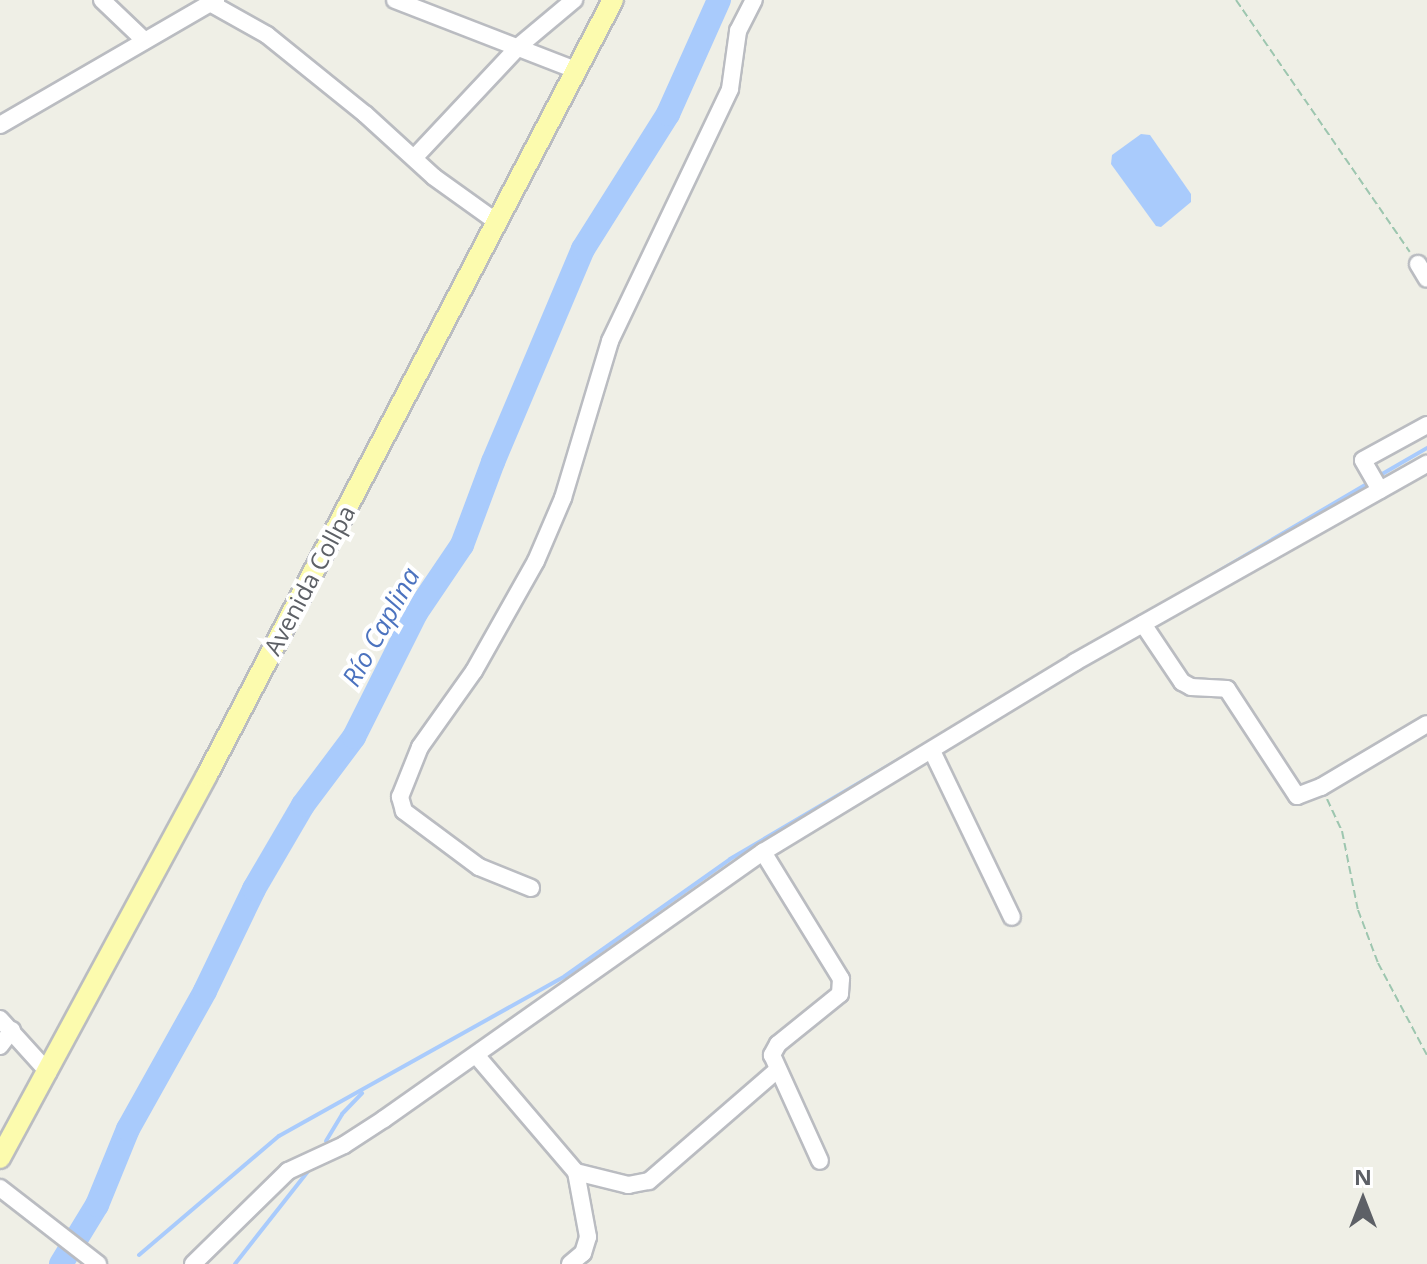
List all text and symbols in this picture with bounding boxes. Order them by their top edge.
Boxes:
street label: Avenida Collpa [257,500,361,660]
water label: Río Caplina [336,562,426,692]
north arrow [1323,1160,1403,1240]
text: N [1354,1161,1372,1191]

